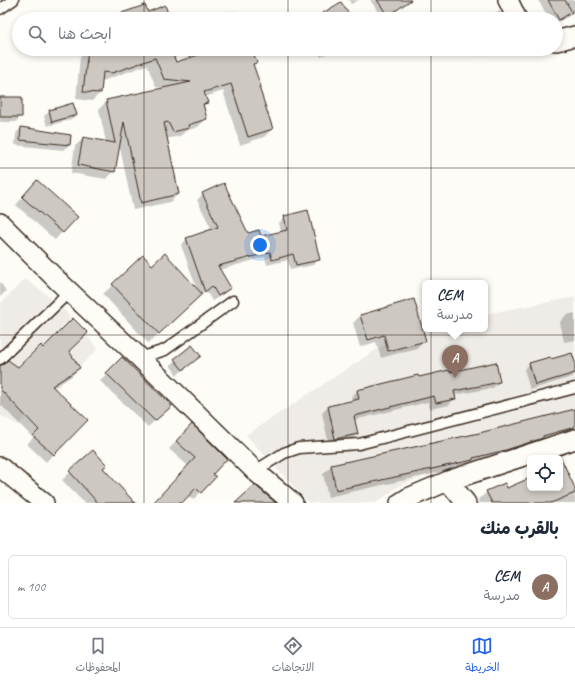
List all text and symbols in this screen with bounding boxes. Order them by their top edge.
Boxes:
search box [12,12,563,56]
icon: search [26,23,48,45]
text: ابحث هنا [58,25,112,44]
your location [250,235,270,255]
popup [422,280,488,332]
text: CEM [437,286,463,305]
text: مدرسة [437,307,473,323]
pin: A [442,345,468,378]
map controls [527,455,563,491]
button: locate [527,455,563,491]
text: بالقرب منك [480,518,559,539]
text: CEM [494,567,520,586]
text: 100 m [17,579,45,595]
text: A [542,579,548,595]
text: مدرسة [484,588,520,604]
tab: المحفوظات [76,635,121,677]
tab: الاتجاهات [272,635,314,677]
tab: الخريطة [465,635,500,677]

